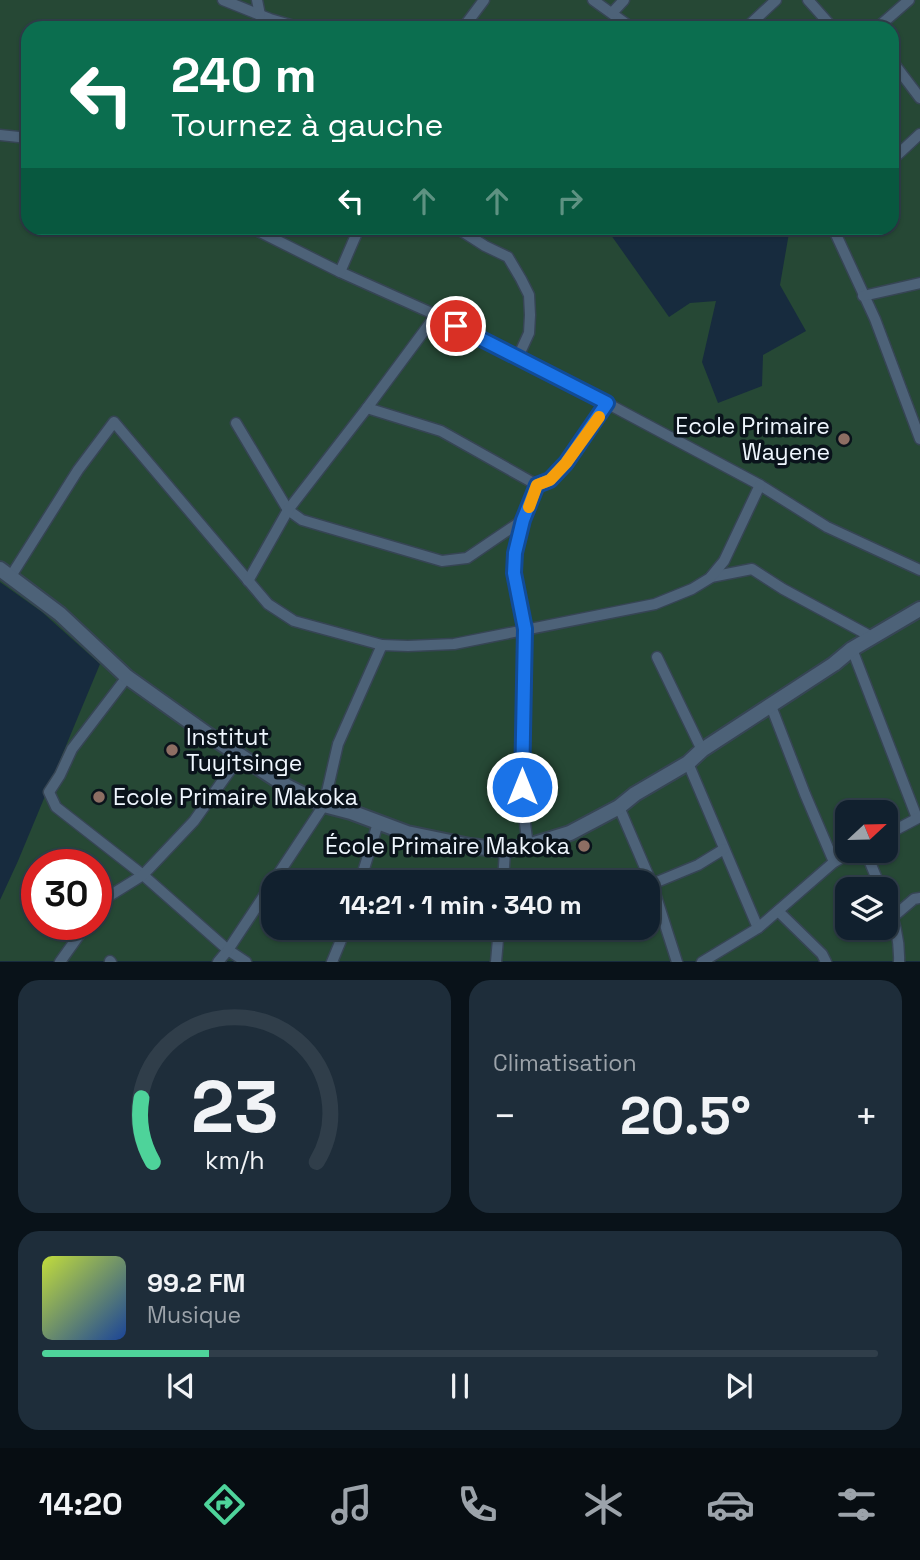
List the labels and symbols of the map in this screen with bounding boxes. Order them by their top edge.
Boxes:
pin [426,296,486,356]
place label: Ecole Primaire Wayene [675,411,830,467]
marker: Ecole Primaire Wayene [836,431,852,447]
place label: Institut Tuyitsinge [186,722,302,778]
marker: Institut Tuyitsinge [164,742,180,758]
position arrow [485,750,559,824]
place label: Ecole Primaire Makoka [113,782,358,812]
marker: Ecole Primaire Makoka [91,789,107,805]
north arrow [835,800,898,863]
place label: École Primaire Makoka [325,831,570,861]
marker: École Primaire Makoka [576,838,592,854]
speed limit sign: 30 [21,849,112,940]

